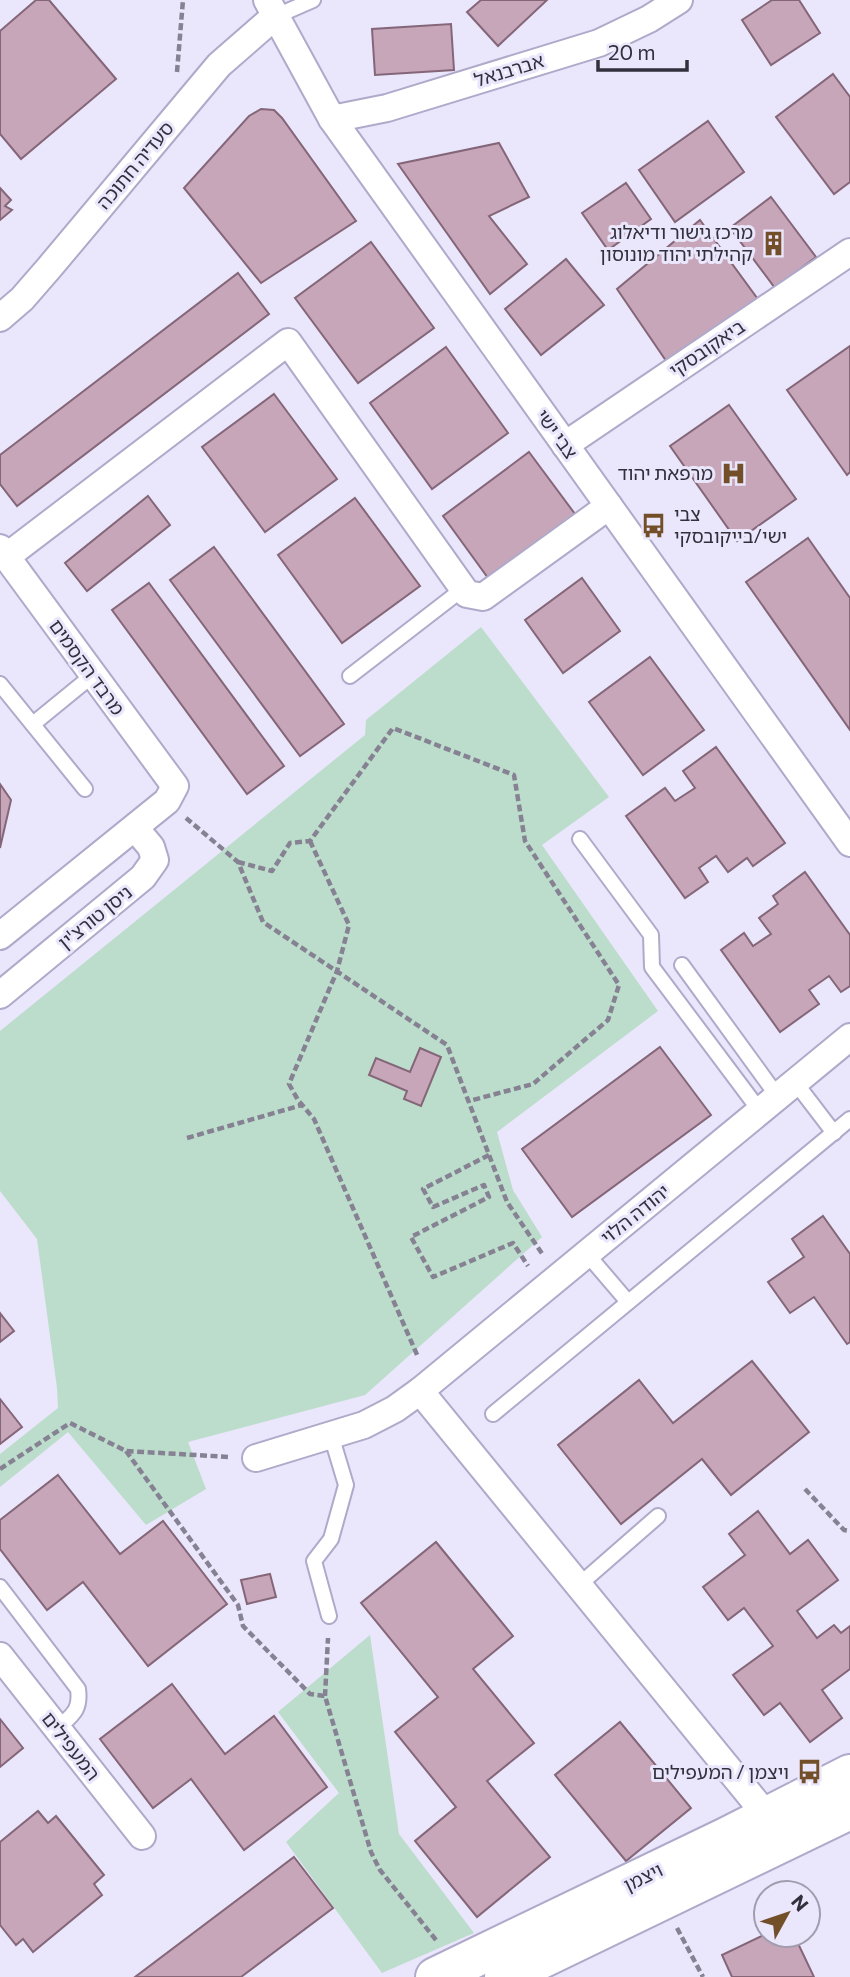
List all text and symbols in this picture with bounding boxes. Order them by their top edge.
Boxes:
scale bar [598,28,687,72]
text: 20 m [608,39,656,64]
street label: אברבנאל [471,48,546,91]
street label: סעדיה חתוכה [91,116,178,213]
place label: מרכז גישור ודיאלוג קהילתי יהוד מונוסון [600,220,753,265]
building icon: מרכז גישור ודיאלוג קהילתי יהוד מונוסון [759,229,787,257]
street label: ביאקובסקי [665,314,749,381]
street label: צבי ישי [532,405,583,463]
hospital icon: מרפאת יהוד [719,459,747,487]
place label: מרפאת יהוד [618,461,713,484]
place label: צבי ישי/בייקובסקי [674,502,787,547]
bus stop icon: צבי ישי/בייקובסקי [640,511,668,539]
street label: מרבד הקסמים [45,614,130,719]
street label: ניסן טורצ'ין [53,880,136,953]
street label: יהודה הלוי [596,1179,674,1248]
street label: המעפילים [37,1707,105,1785]
bus stop icon: ויצמן / המעפילים [795,1758,823,1786]
place label: ויצמן / המעפילים [652,1760,789,1783]
street label: ויצמן [619,1857,666,1896]
north arrow [752,1879,822,1949]
text: N [787,1890,814,1916]

